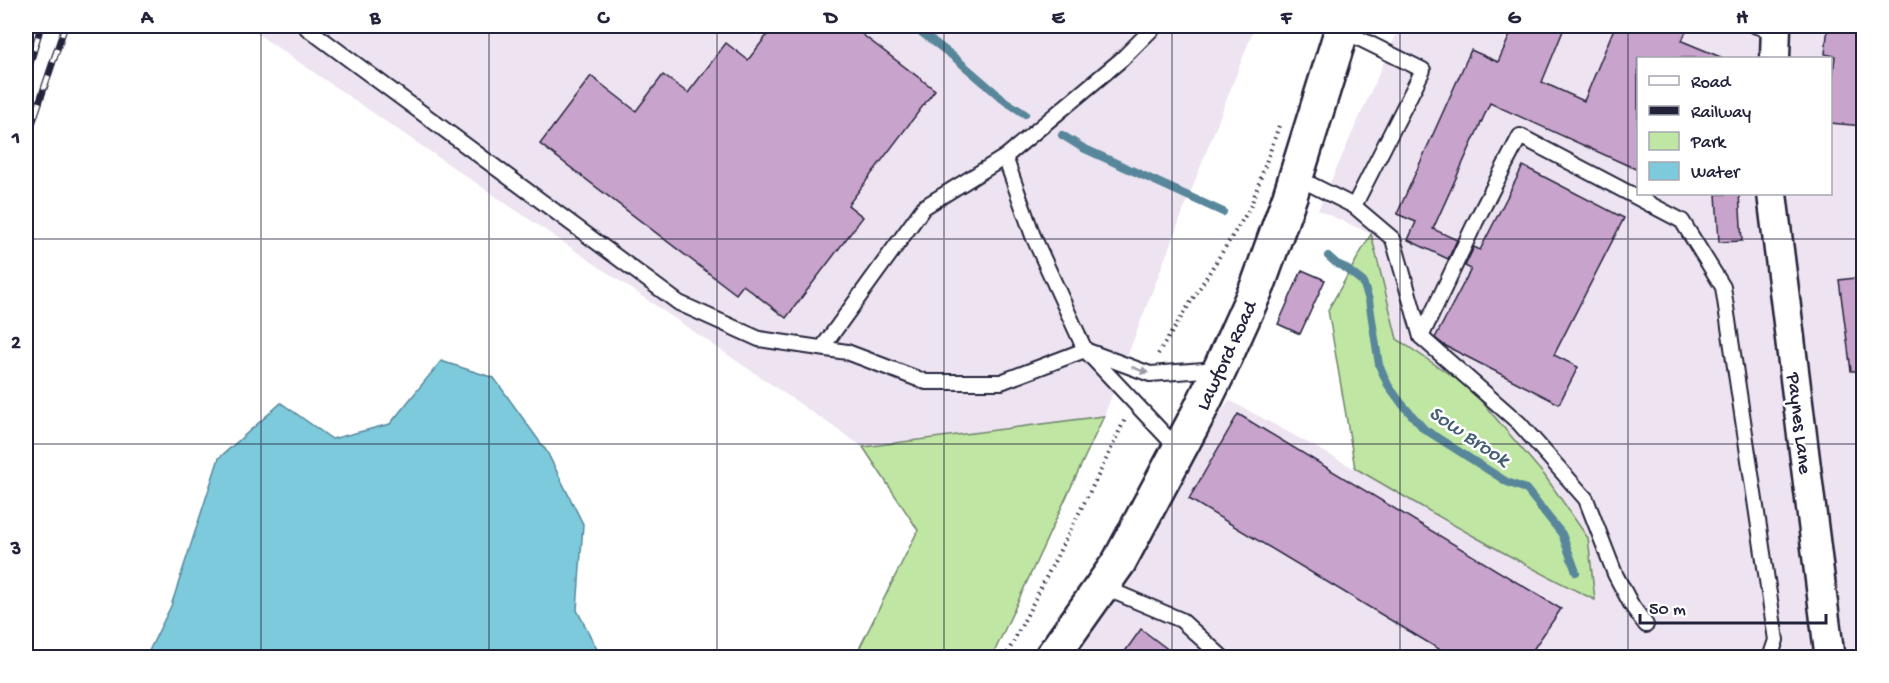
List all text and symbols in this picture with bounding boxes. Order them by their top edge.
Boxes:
text: A [140,8,155,31]
text: B [369,8,381,31]
text: C [597,8,611,31]
text: D [822,8,838,31]
text: E [1052,8,1066,31]
text: F [1280,8,1293,31]
text: G [1508,8,1522,31]
text: H [1736,8,1748,31]
legend [1637,57,1832,195]
text: Road [1691,73,1732,94]
text: Railway [1691,103,1751,124]
text: 1 [11,128,20,151]
text: Park [1690,133,1727,154]
text: Water [1691,163,1741,184]
street label: Lawford Road [1193,296,1264,415]
text: 2 [11,333,21,356]
one-way arrow [1131,366,1149,376]
street label: Paynes Lane [1780,370,1815,476]
water label: Sow Brook [1423,402,1515,475]
text: 3 [10,539,21,562]
scale bar [1640,587,1826,625]
text: 50 m [1649,600,1686,621]

